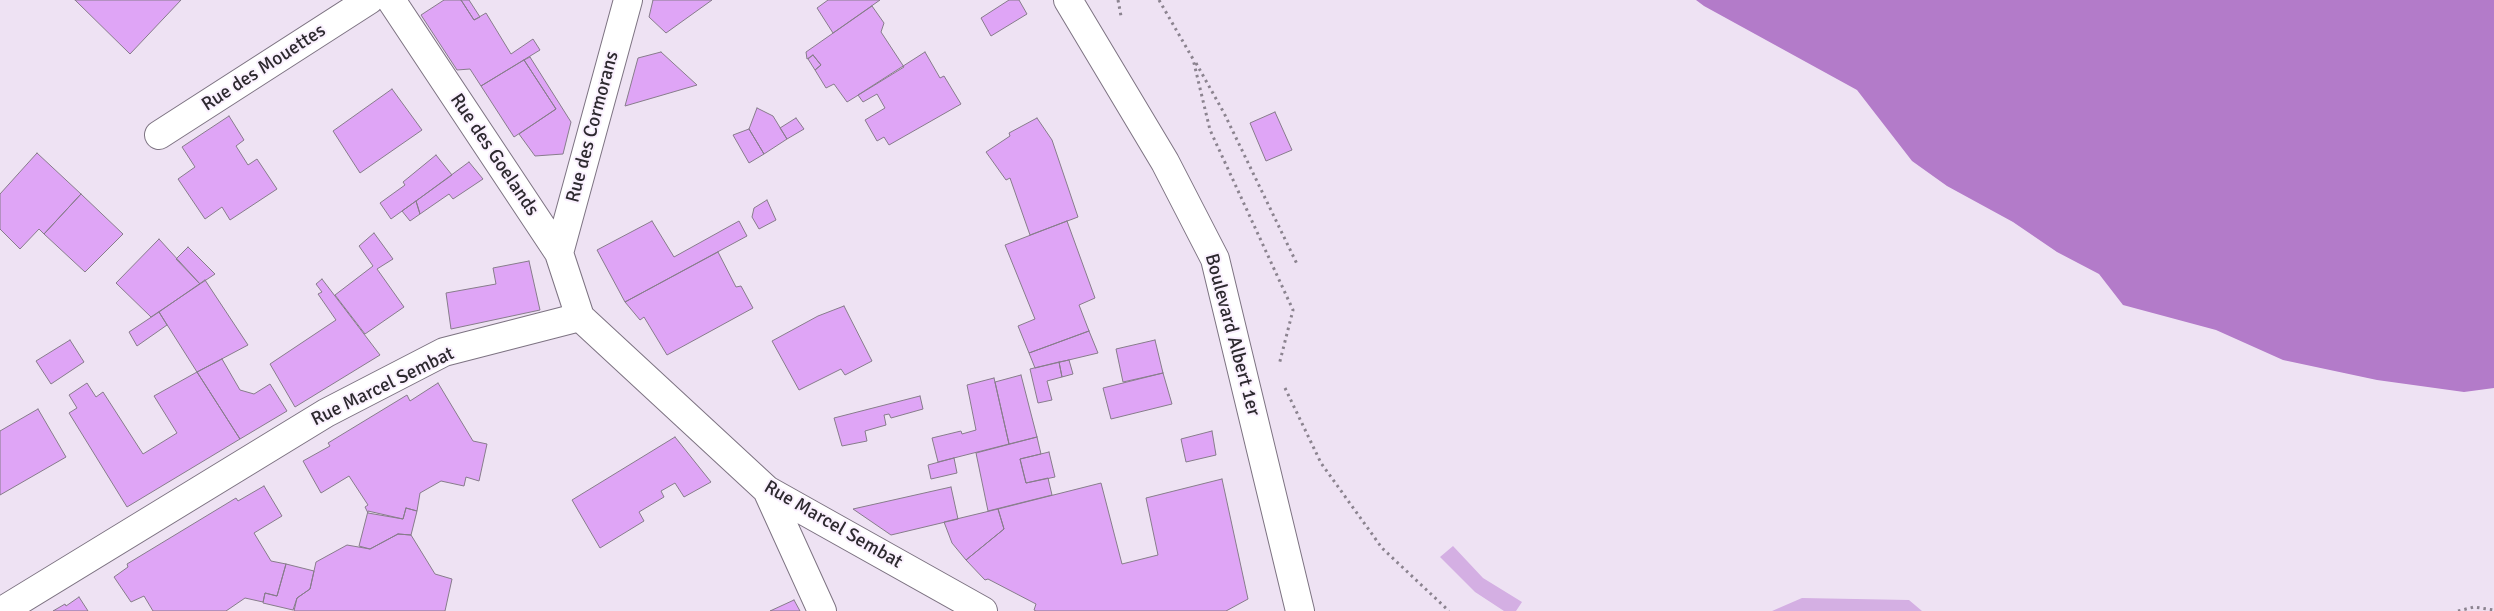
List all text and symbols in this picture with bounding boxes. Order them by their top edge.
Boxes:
street label: Rue des Mouettes [198,19,330,117]
street label: Rue des Cormorans [562,49,624,205]
street label: Rue des Goelands [445,89,543,221]
street label: Boulevard Albert 1er [1199,251,1265,419]
street label: Rue Marcel Sembat [308,343,458,431]
street label: Rue Marcel Sembat [760,476,906,574]

